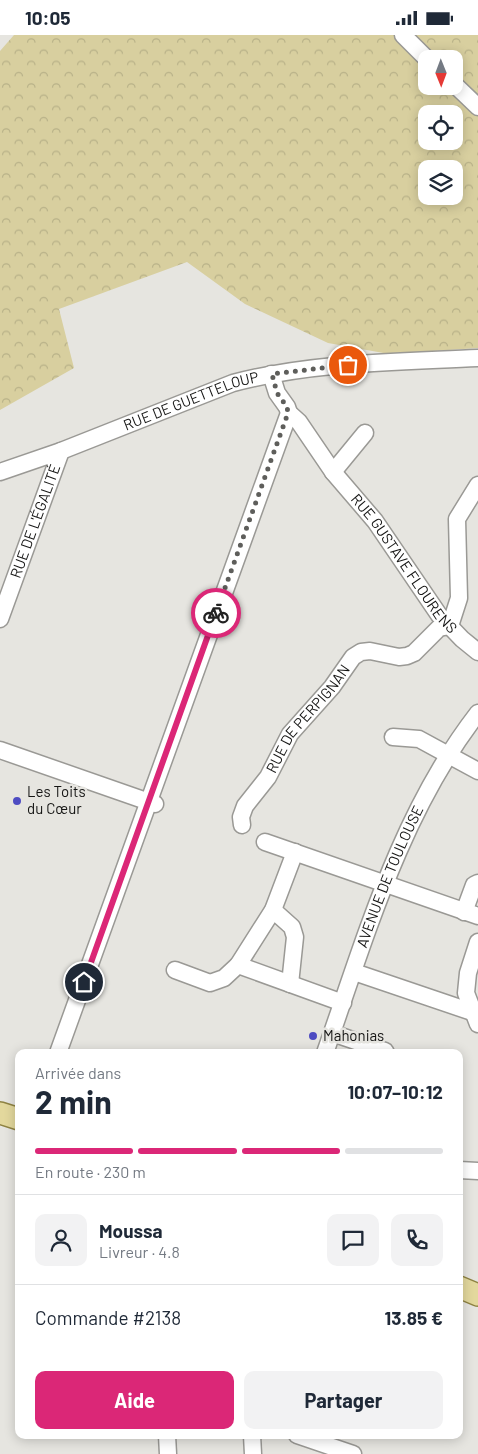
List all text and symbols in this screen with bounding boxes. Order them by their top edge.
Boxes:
text: 10:05 [25,6,71,29]
north arrow [418,50,462,95]
map controls [418,50,463,205]
button: locate [418,105,463,150]
button: layers [418,160,463,205]
pin [327,344,369,386]
icon: bag [334,351,362,379]
street label: RUE DE GUETTELOUP [121,367,260,433]
street label: RUE DE L'ÉGALITÉ [6,462,63,580]
street label: RUE GUSTAVE FLOURENS [348,490,461,636]
courier [191,588,241,638]
icon: bike [202,599,230,627]
street label: RUE DE PERPIGNAN [262,660,353,776]
place label: Les Toits du Cœur [27,782,86,817]
marker: Les Toits du Cœur [11,795,23,807]
street label: AVENUE DE TOULOUSE [352,802,426,950]
pin [63,961,105,1003]
icon: home [70,968,98,996]
place label: Mahonias [323,1026,384,1044]
marker: Mahonias [307,1030,319,1042]
text: Arrivée dans [35,1063,121,1082]
text: 10:07–10:12 [347,1080,443,1103]
text: 2 min [35,1082,112,1120]
text: En route · 230 m [35,1162,146,1181]
button: person [35,1214,87,1266]
button: chat [327,1214,379,1266]
button: phone [391,1214,443,1266]
text: Moussa [99,1219,163,1242]
text: Livreur · 4.8 [99,1242,180,1261]
text: Commande #2138 [35,1306,181,1329]
text: 13.85 € [385,1306,443,1329]
button: Aide [35,1371,234,1429]
button: Partager [244,1371,443,1429]

